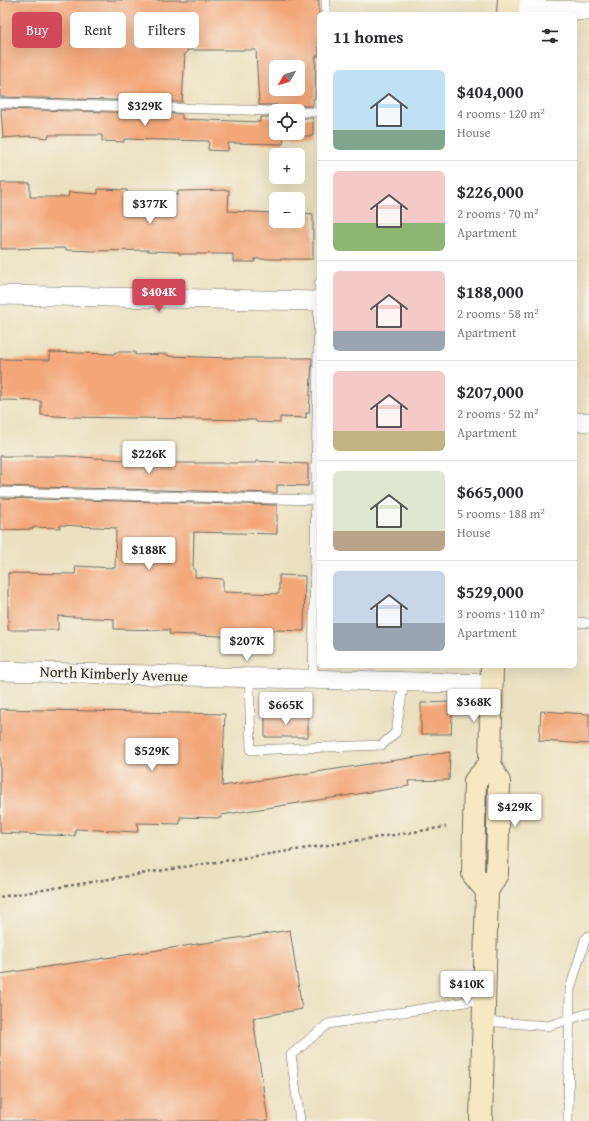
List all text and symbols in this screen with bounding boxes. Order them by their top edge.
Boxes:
chip: Buy [12,12,62,48]
chip: Rent [70,12,126,48]
chip: Filters [134,12,199,48]
text: 11 homes [333,24,404,49]
icon: filters [539,25,561,47]
north arrow [269,60,305,96]
map controls [269,60,305,228]
text: $404,000 [457,79,523,104]
icon: home [365,86,413,134]
pin: $329K [117,93,173,127]
text: $329K [127,96,163,115]
button: locate [269,104,305,140]
text: 4 rooms · 120 m² [457,104,545,123]
text: House [457,123,491,142]
button: + [269,148,305,184]
text: $226,000 [457,179,523,204]
icon: home [365,187,413,235]
pin: $377K [122,191,178,225]
button: − [269,192,305,228]
text: $377K [132,194,168,213]
text: 2 rooms · 70 m² [457,204,539,223]
text: Apartment [457,223,517,242]
pin: $404K [131,279,187,313]
text: $188,000 [457,279,523,304]
text: $404K [141,282,177,301]
icon: home [365,287,413,335]
text: 2 rooms · 58 m² [457,304,539,323]
text: Apartment [457,323,517,342]
text: $207,000 [457,379,523,404]
icon: home [365,387,413,435]
text: 2 rooms · 52 m² [457,404,539,423]
text: Apartment [457,423,517,442]
pin: $226K [121,441,177,475]
text: $226K [131,444,167,463]
text: $665,000 [457,479,523,504]
icon: home [365,487,413,535]
text: 5 rooms · 188 m² [457,504,545,523]
text: House [457,523,491,542]
pin: $188K [121,537,177,571]
text: $188K [131,540,167,559]
text: $529,000 [457,579,523,604]
icon: home [365,587,413,635]
text: 3 rooms · 110 m² [457,604,545,623]
text: Apartment [457,623,517,642]
pin: $207K [219,628,275,662]
text: $207K [229,631,265,650]
street label: North Kimberly Avenue [40,660,188,687]
pin: $368K [446,689,502,723]
pin: $665K [258,692,314,726]
text: $368K [456,692,492,711]
text: $665K [268,695,304,714]
pin: $529K [124,738,180,772]
text: $529K [134,741,170,760]
pin: $429K [487,794,543,828]
text: $429K [497,797,533,816]
pin: $410K [439,971,495,1005]
text: $410K [449,974,485,993]

